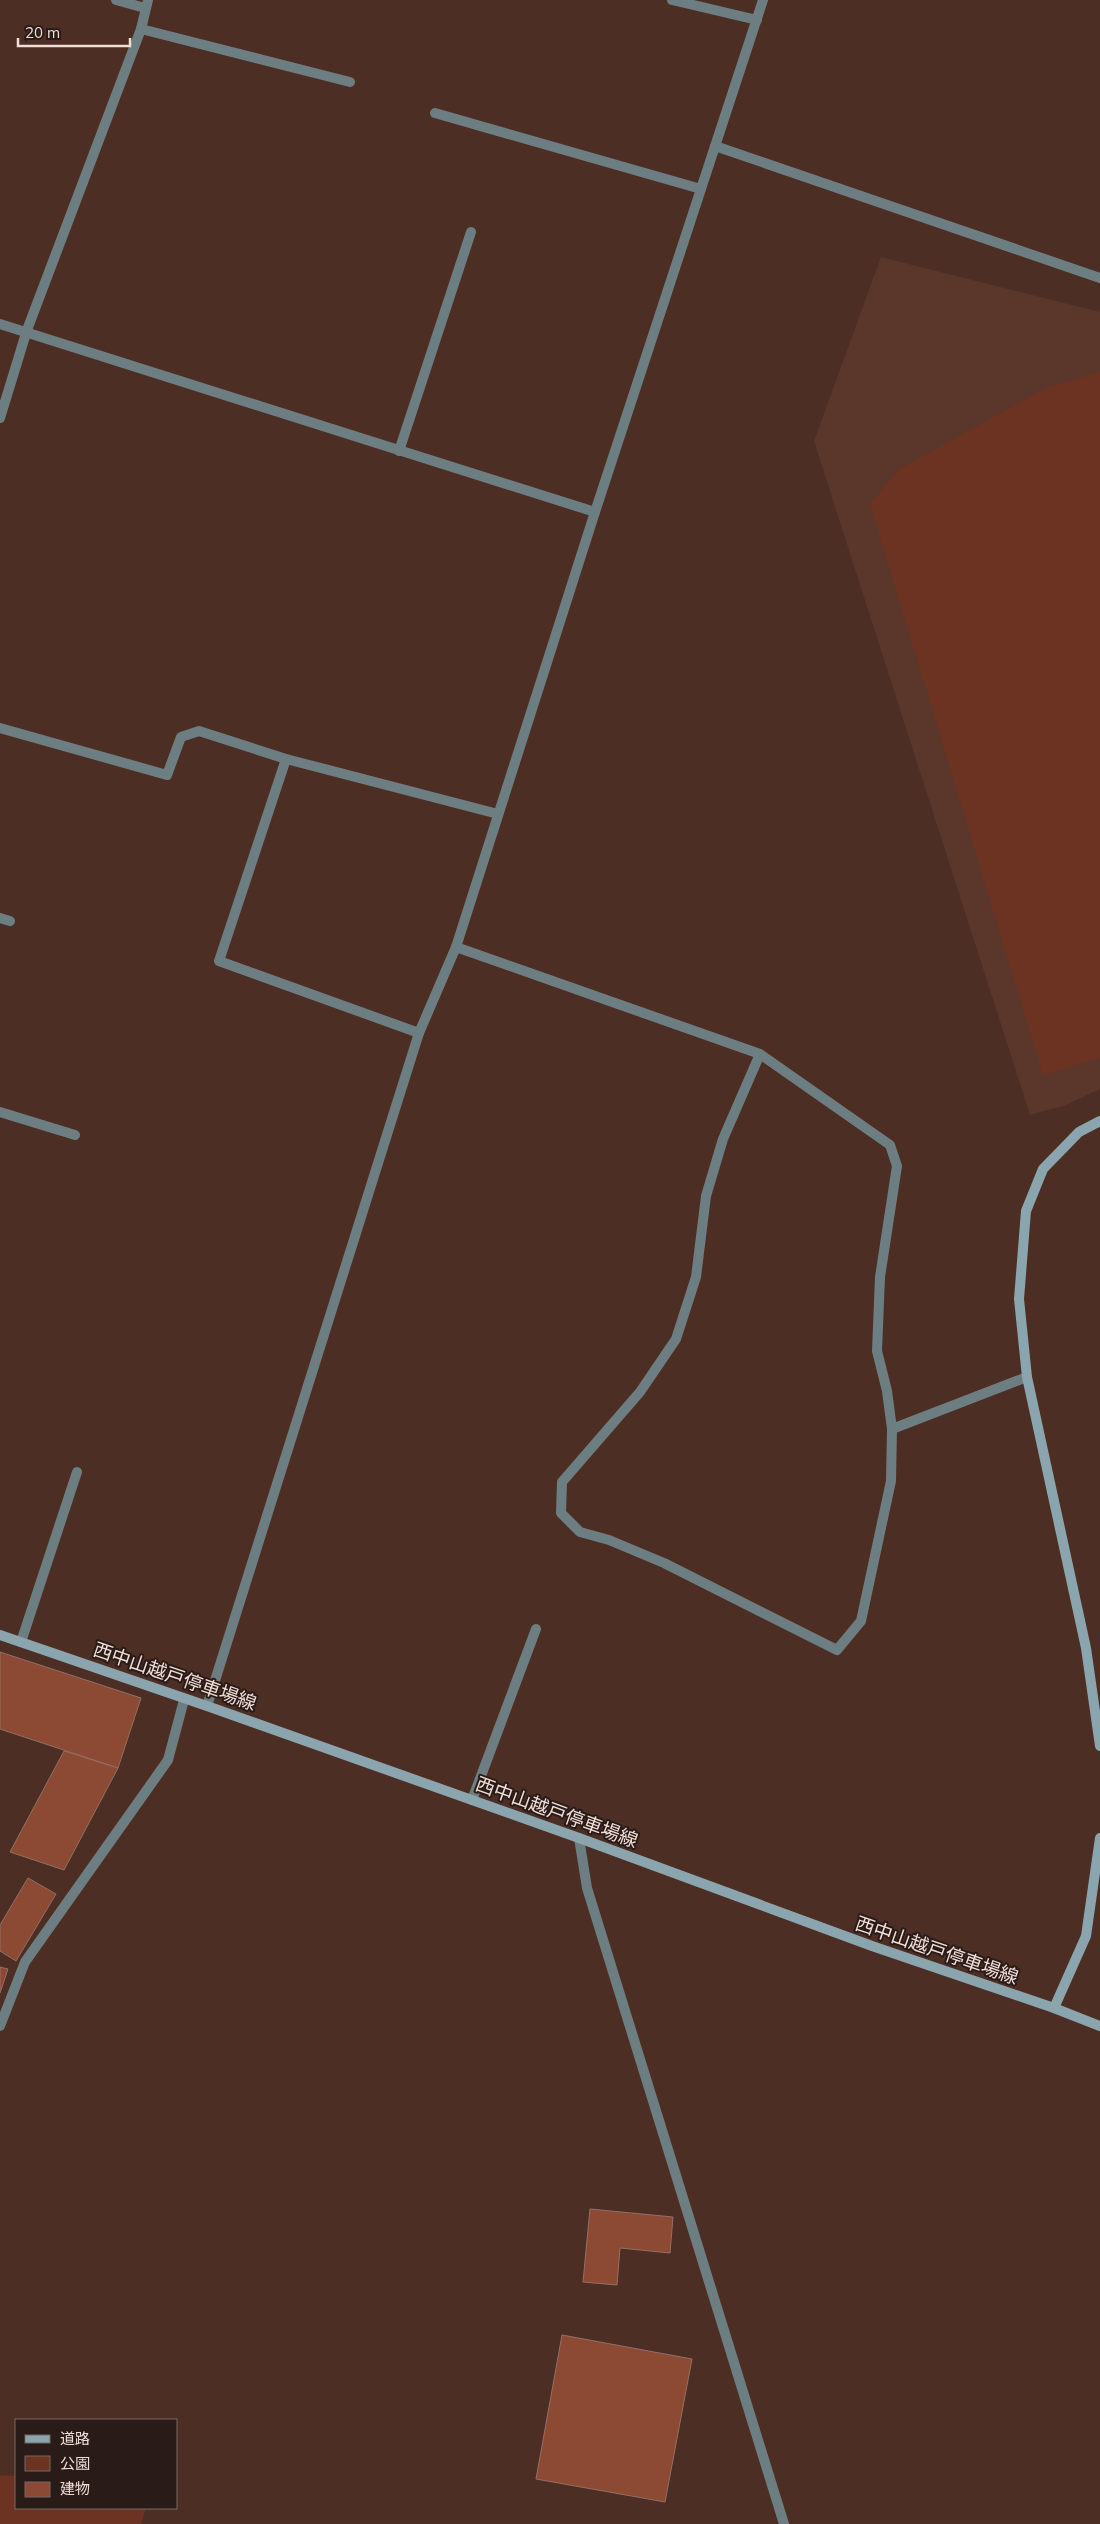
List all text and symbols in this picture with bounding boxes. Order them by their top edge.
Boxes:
scale bar [18,15,130,47]
text: 20 m [25,23,60,42]
street label: 西中山越戸停車場線 [90,1637,260,1715]
street label: 西中山越戸停車場線 [473,1771,641,1853]
street label: 西中山越戸停車場線 [852,1911,1022,1989]
legend [15,2419,178,2509]
text: 道路 [60,2429,90,2448]
text: 公園 [60,2454,90,2473]
text: 建物 [60,2479,90,2498]

